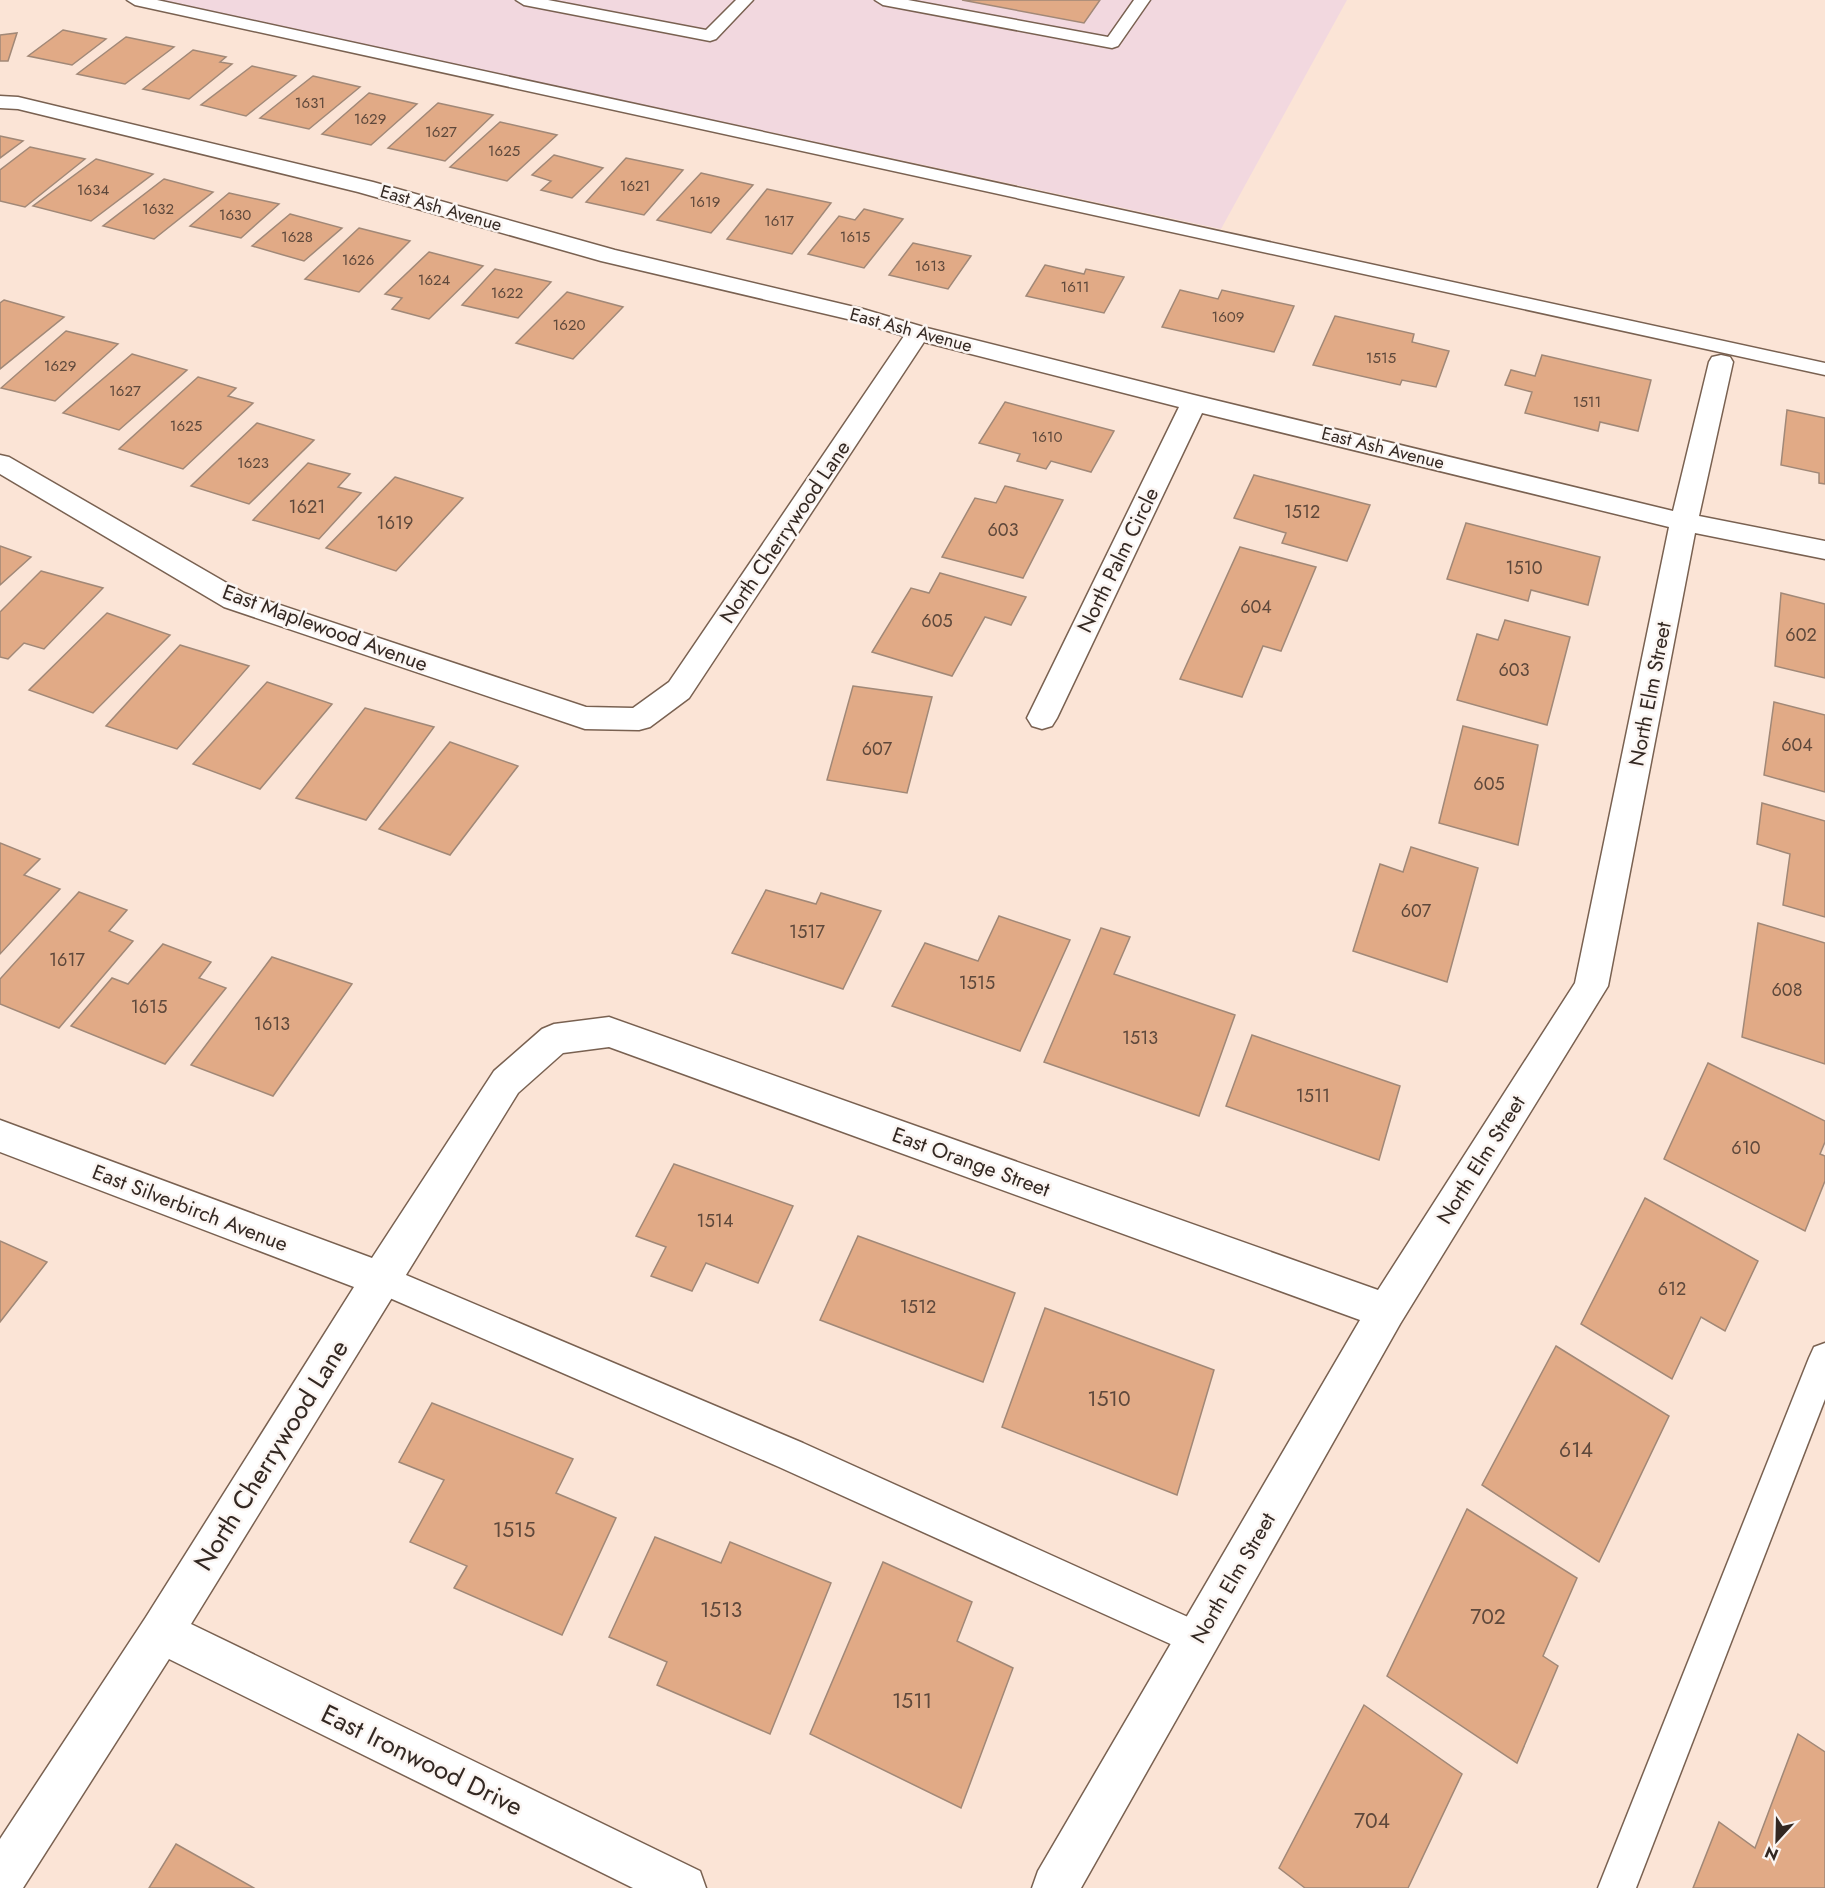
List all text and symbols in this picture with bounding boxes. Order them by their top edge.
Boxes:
house number: 1631 [295,92,325,114]
house number: 1629 [354,108,386,130]
house number: 1627 [425,121,457,143]
house number: 1625 [488,140,520,162]
house number: 1621 [620,175,650,197]
street label: East Ash Avenue [377,178,505,238]
house number: 1634 [77,179,109,201]
house number: 1619 [690,191,720,213]
house number: 1632 [142,198,174,220]
house number: 1630 [219,204,251,226]
house number: 1617 [764,210,794,232]
house number: 1628 [281,226,313,248]
house number: 1615 [840,226,870,248]
house number: 1626 [342,249,374,271]
house number: 1613 [915,255,945,277]
house number: 1624 [418,269,451,291]
house number: 1611 [1061,276,1089,298]
house number: 1622 [491,282,523,304]
street label: East Ash Avenue [847,301,975,359]
house number: 1609 [1211,306,1245,328]
house number: 1620 [553,314,585,336]
house number: 1515 [1366,347,1396,369]
house number: 1629 [44,355,76,377]
house number: 1627 [109,380,141,402]
house number: 1511 [1573,391,1601,413]
house number: 1625 [170,415,202,437]
street label: East Ash Avenue [1319,420,1447,476]
house number: 1610 [1031,426,1063,448]
street label: North Cherrywood Lane [712,434,858,630]
house number: 1623 [237,452,269,474]
street label: North Palm Circle [1070,482,1166,638]
house number: 1621 [289,494,325,520]
house number: 1512 [1284,499,1320,525]
house number: 1619 [377,510,413,536]
house number: 603 [988,517,1019,543]
house number: 1510 [1505,555,1543,581]
street label: East Maplewood Avenue [218,577,432,679]
house number: 604 [1240,594,1272,620]
house number: 605 [921,608,953,634]
street label: North Elm Street [1621,619,1679,769]
house number: 602 [1785,622,1817,648]
house number: 603 [1499,657,1530,683]
house number: 604 [1781,732,1813,758]
house number: 607 [862,736,893,762]
house number: 605 [1473,771,1505,797]
house number: 607 [1401,898,1432,924]
house number: 1517 [789,919,825,945]
house number: 1617 [49,947,86,973]
house number: 1515 [959,970,995,996]
house number: 608 [1772,977,1803,1003]
house number: 1615 [131,994,167,1020]
house number: 1613 [254,1011,290,1037]
house number: 1513 [1122,1025,1158,1051]
house number: 1511 [1296,1083,1330,1109]
street label: North Elm Street [1429,1090,1533,1230]
street label: East Orange Street [888,1120,1054,1204]
house number: 610 [1731,1135,1761,1161]
street label: East Silverbirch Avenue [88,1157,292,1259]
house number: 1514 [697,1208,733,1234]
house number: 612 [1658,1276,1686,1302]
house number: 1512 [900,1294,936,1320]
street label: North Cherrywood Lane [184,1332,358,1578]
house number: 1510 [1087,1384,1131,1414]
house number: 614 [1559,1435,1593,1465]
street label: North Elm Street [1183,1507,1283,1649]
house number: 1515 [493,1515,535,1545]
house number: 1513 [700,1595,742,1625]
house number: 702 [1470,1602,1506,1632]
house number: 1511 [892,1686,932,1716]
street label: East Ironwood Drive [315,1695,529,1825]
house number: 704 [1354,1806,1390,1836]
north arrow [1747,1810,1807,1870]
text: N [1761,1840,1782,1866]

